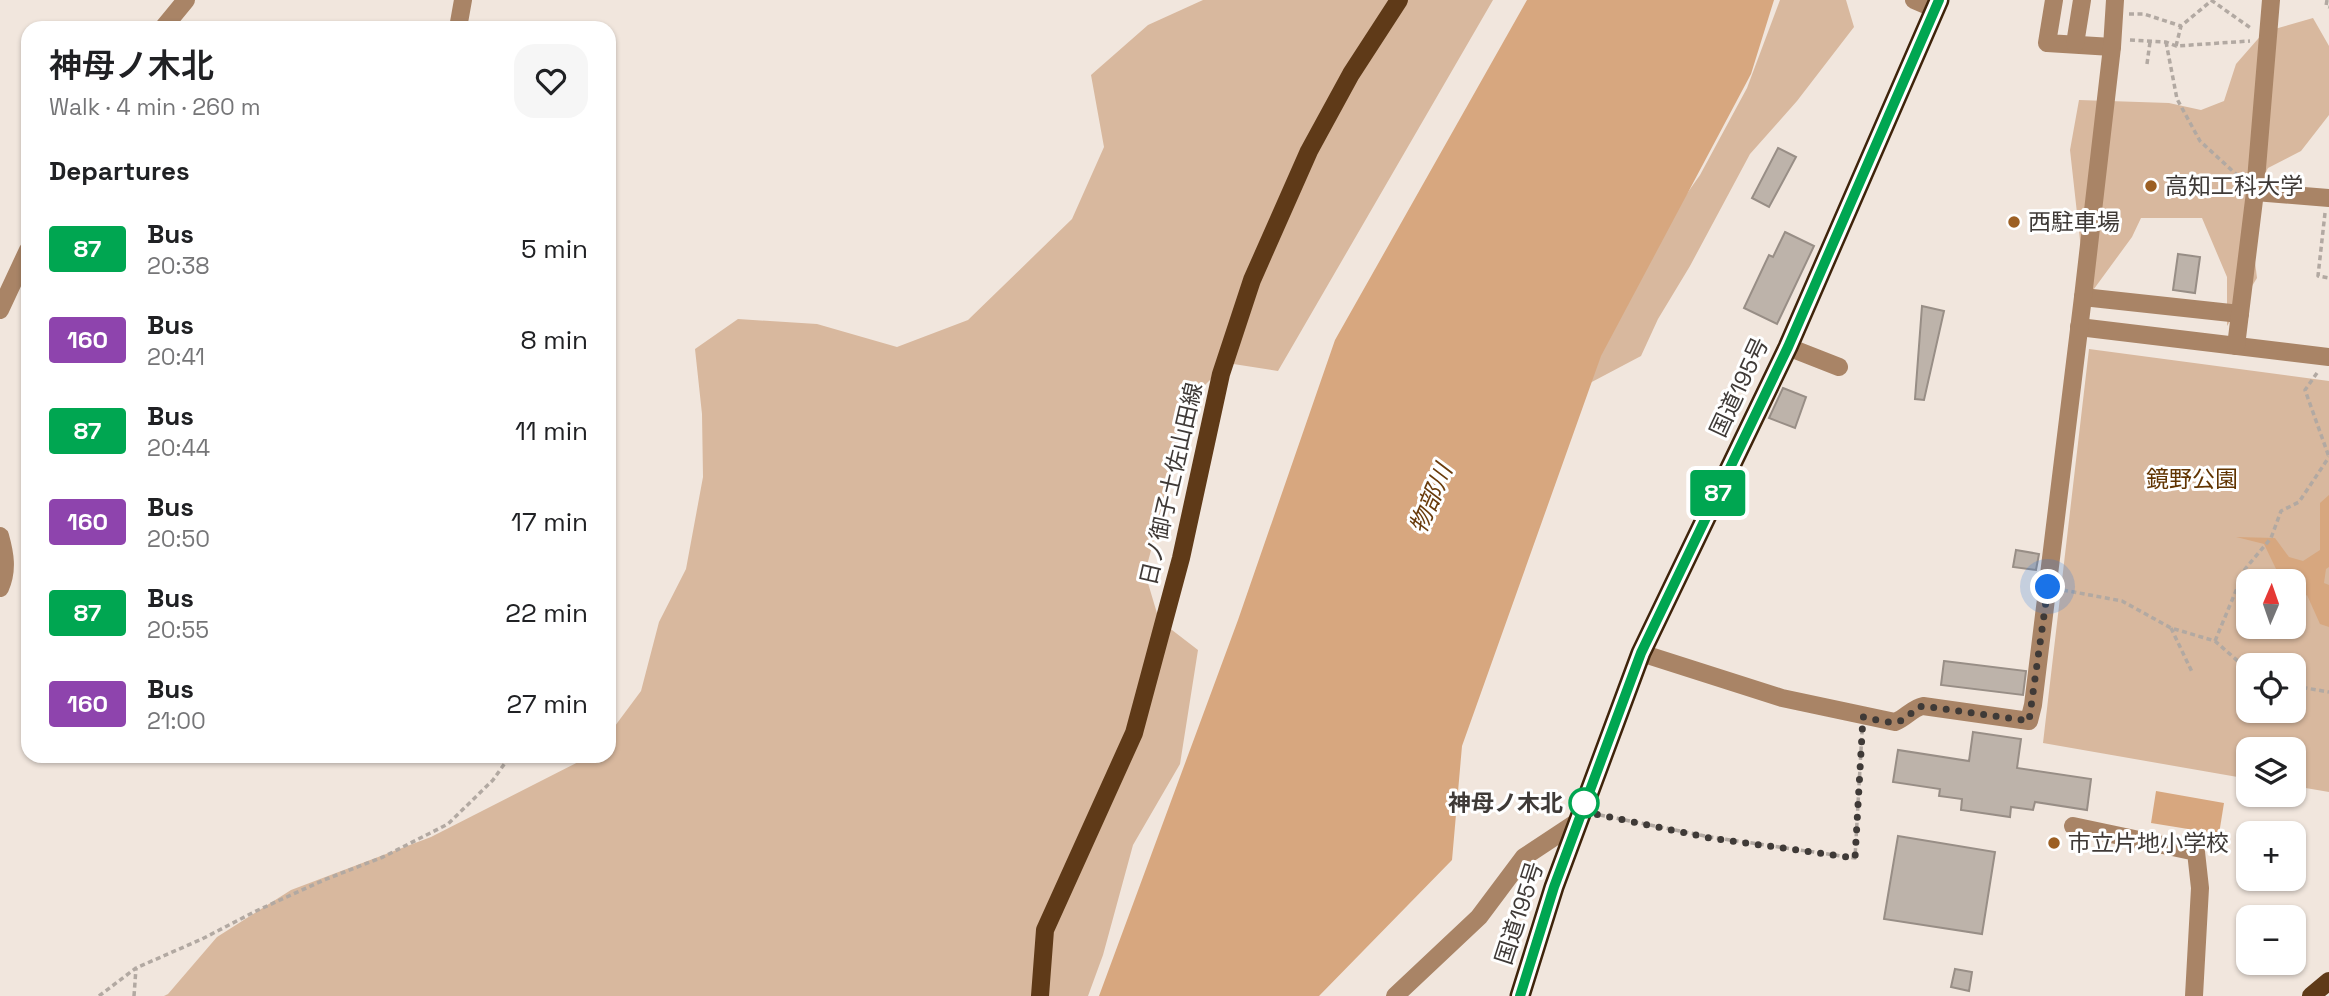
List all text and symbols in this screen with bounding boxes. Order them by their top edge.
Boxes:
button: heart [514,44,588,118]
text: 神母ノ木北 [49,45,214,87]
text: Walk · 4 min · 260 m [49,92,261,122]
text: Departures [49,154,190,188]
place label: 高知工科大学 [2165,171,2303,201]
marker: 高知工科大学 [2143,178,2159,194]
place label: 西駐車場 [2028,207,2120,237]
marker: 西駐車場 [2006,214,2022,230]
text: Bus [147,217,194,251]
text: 5 min [521,232,588,266]
text: 87 [74,233,101,264]
text: 20:38 [147,251,210,281]
text: Bus [147,308,194,342]
text: 8 min [520,323,588,357]
text: 160 [67,324,108,355]
street label: 国道195号 [1703,332,1775,442]
text: 20:41 [147,342,205,372]
street label: 日ノ御子土佐山田線 [1133,380,1209,588]
text: Bus [147,399,194,433]
text: 11 min [515,414,588,448]
text: 87 [74,415,101,446]
text: 20:44 [147,433,210,463]
water label: 物部川 [1402,457,1460,538]
park label: 鏡野公園 [2146,464,2238,494]
line badge: 87 [1686,470,1750,516]
text: 87 [1704,477,1732,508]
text: Bus [147,490,194,524]
text: 17 min [511,505,588,539]
text: 160 [67,506,108,537]
text: 20:50 [147,524,210,554]
your location [2030,569,2065,604]
north arrow [2236,569,2306,639]
map controls [2236,569,2306,975]
text: Bus [147,581,194,615]
text: 22 min [505,596,588,630]
text: 87 [74,597,101,628]
text: 20:55 [147,615,209,645]
button: locate [2236,653,2306,723]
text: Bus [147,672,194,706]
text: 27 min [507,687,588,721]
text: 160 [67,688,108,719]
text: 21:00 [147,706,206,736]
button: layers [2236,737,2306,807]
place label: 神母ノ木北 [1448,788,1563,818]
marker: 神母ノ木北 [1569,788,1599,818]
button: + [2236,821,2306,891]
place label: 市立片地小学校 [2068,828,2229,858]
marker: 市立片地小学校 [2046,835,2062,851]
street label: 国道195号 [1488,858,1550,968]
button: − [2236,905,2306,975]

